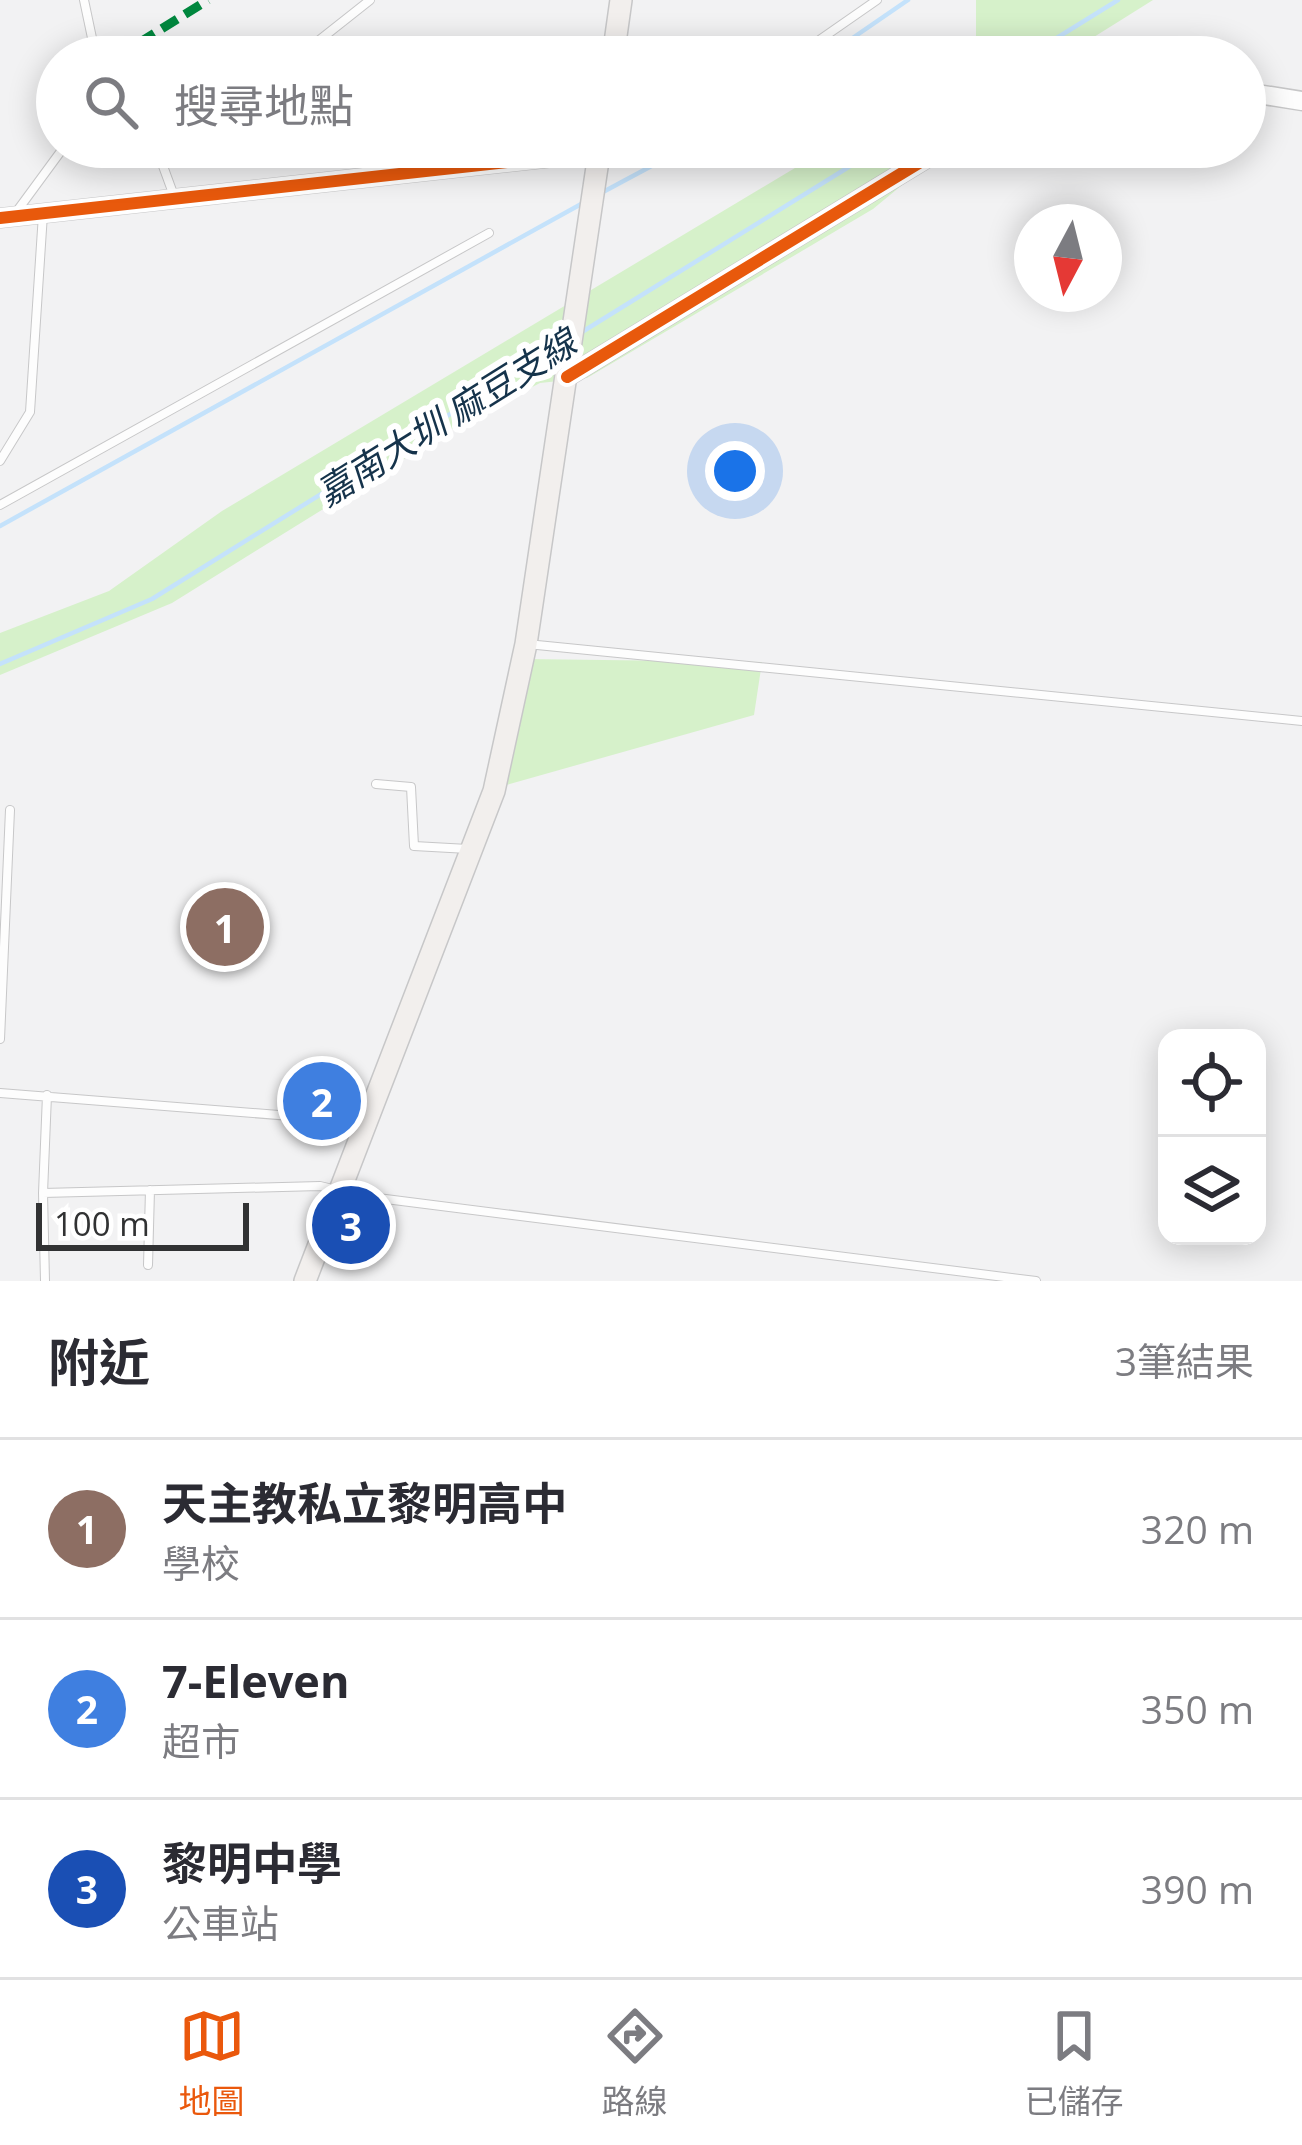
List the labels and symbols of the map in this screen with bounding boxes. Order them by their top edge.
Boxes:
north arrow [1014,204,1122,312]
water label: 嘉南大圳 麻豆支線 [307,315,588,517]
your location [705,441,765,501]
pin: 1 [186,882,264,972]
pin: 2 [283,1056,361,1146]
pin: 3 [312,1180,390,1270]
scale bar [36,1197,249,1250]

